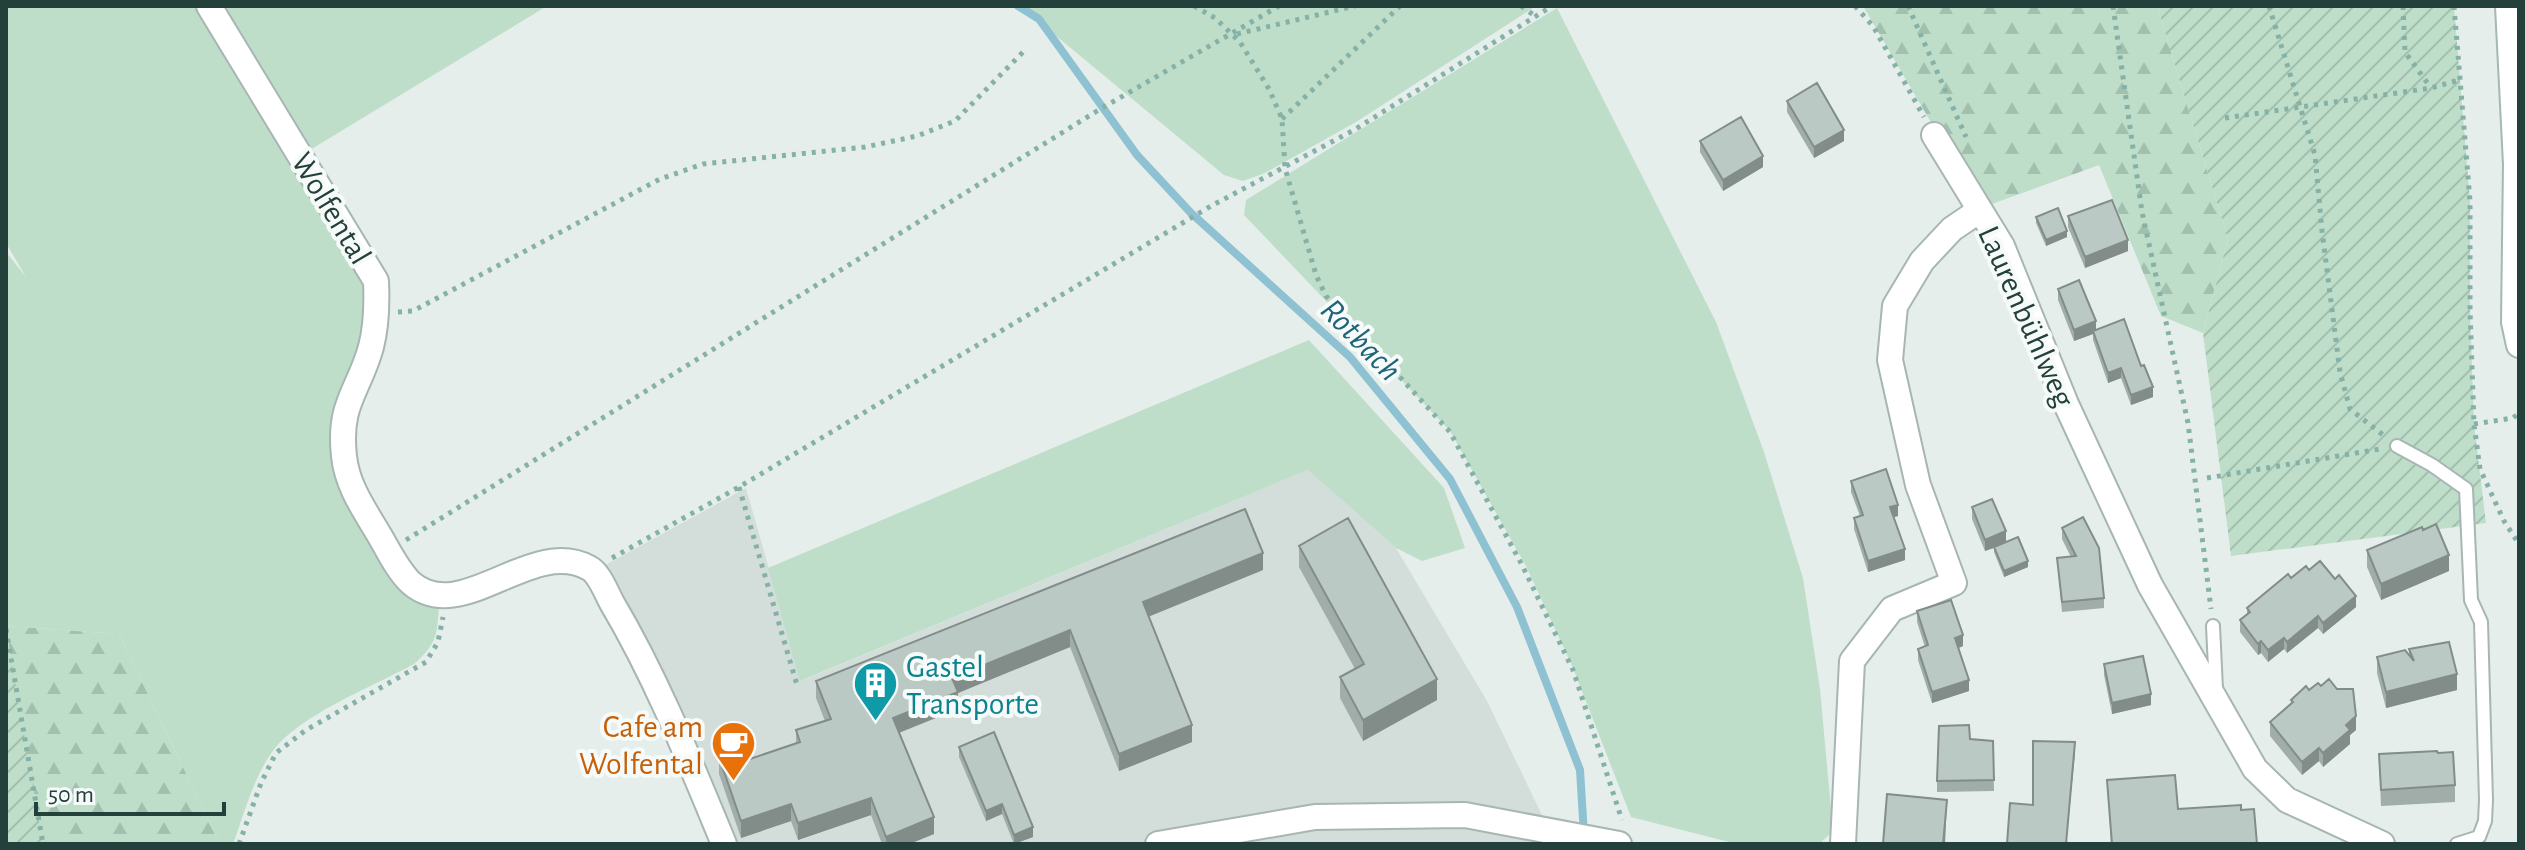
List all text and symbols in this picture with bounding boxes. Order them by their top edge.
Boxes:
street label: Wolfental [285,147,377,270]
street label: Laurenbühlweg [1972,221,2080,412]
water label: Rotbach [1314,293,1407,388]
place label: Gastel Transporte [906,651,1039,720]
building icon: Gastel Transporte [851,660,899,723]
place label: Cafe am Wolfental [579,711,703,780]
cafe icon: Cafe am Wolfental [710,720,758,783]
scale bar [36,766,224,816]
text: 50 m [48,783,94,807]

